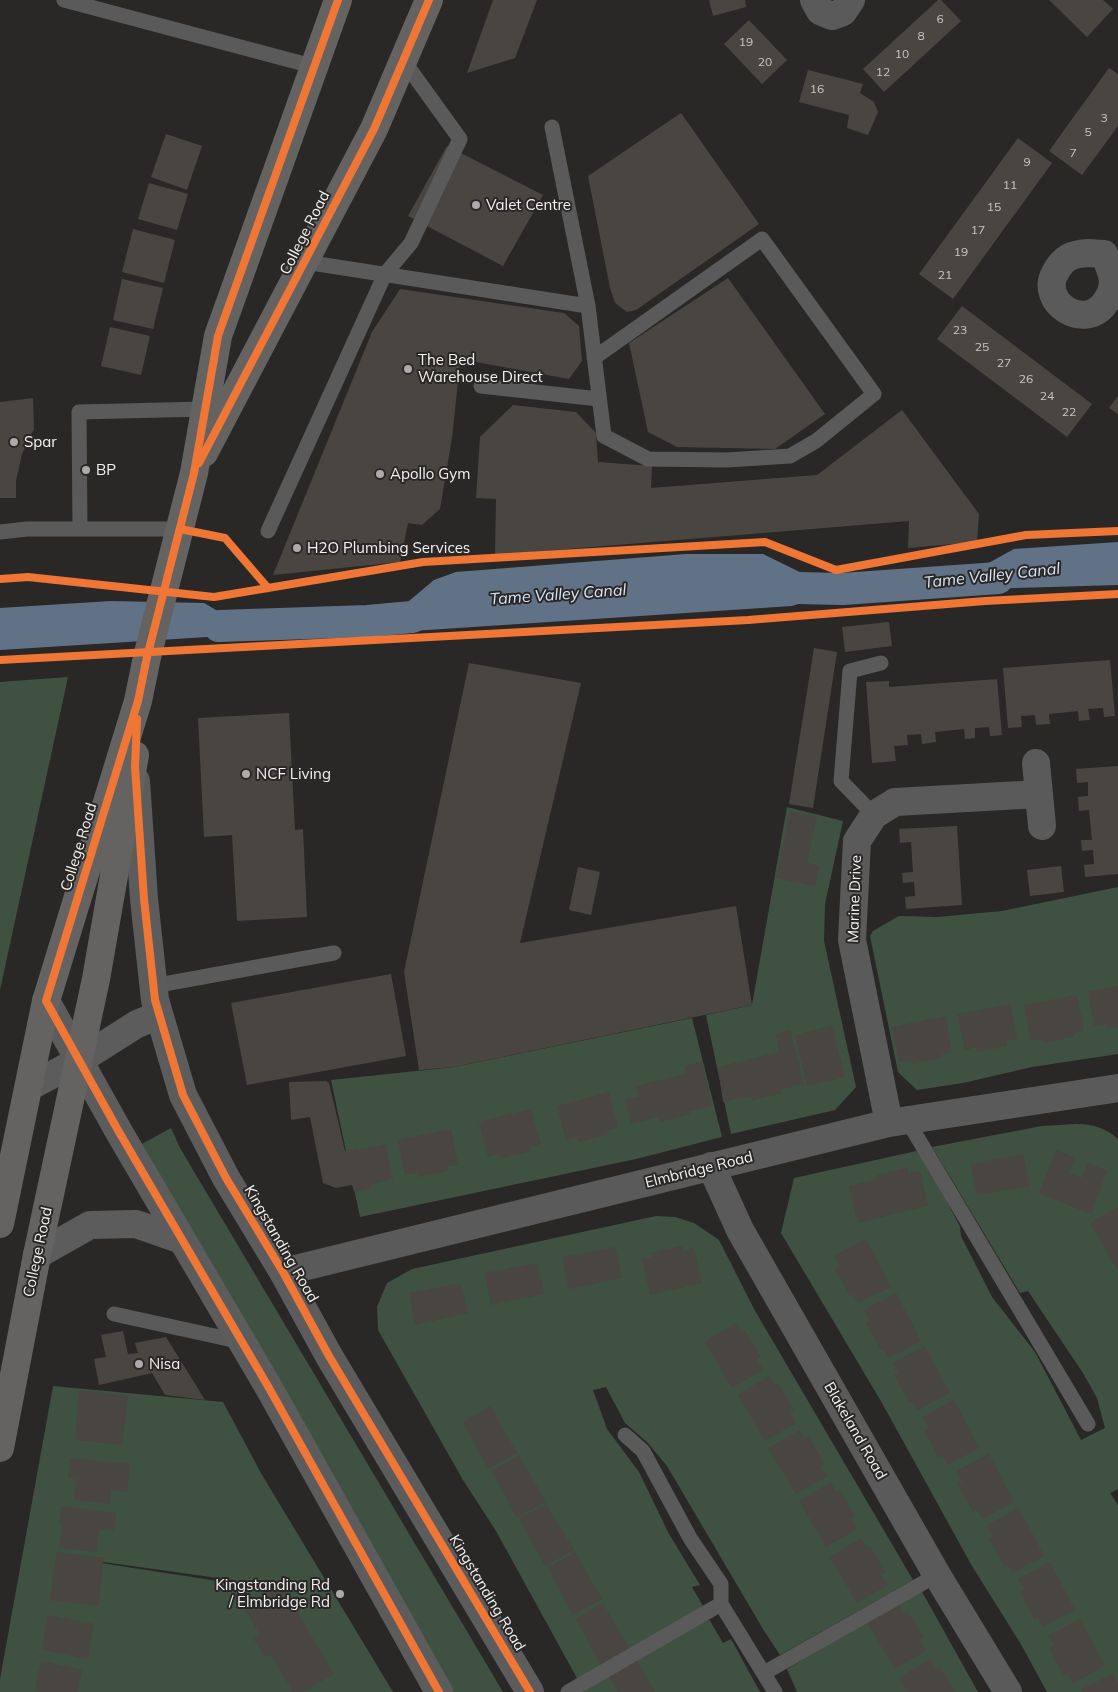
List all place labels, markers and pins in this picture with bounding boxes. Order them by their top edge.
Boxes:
place label: Valet Centre [486,196,571,214]
marker: Valet Centre [470,199,482,211]
place label: The Bed Warehouse Direct [418,351,543,386]
marker: The Bed Warehouse Direct [402,363,414,375]
place label: Spar [24,433,57,451]
marker: Spar [8,436,20,448]
place label: BP [96,461,116,479]
marker: BP [80,464,92,476]
place label: Apollo Gym [390,465,470,483]
marker: Apollo Gym [374,468,386,480]
place label: H2O Plumbing Services [307,539,470,557]
marker: H2O Plumbing Services [291,542,303,554]
place label: NCF Living [256,765,331,783]
marker: NCF Living [240,768,252,780]
place label: Nisa [149,1355,180,1373]
marker: Nisa [133,1358,145,1370]
place label: Kingstanding Rd / Elmbridge Rd [215,1576,330,1611]
marker: Kingstanding Rd / Elmbridge Rd [334,1588,346,1600]

